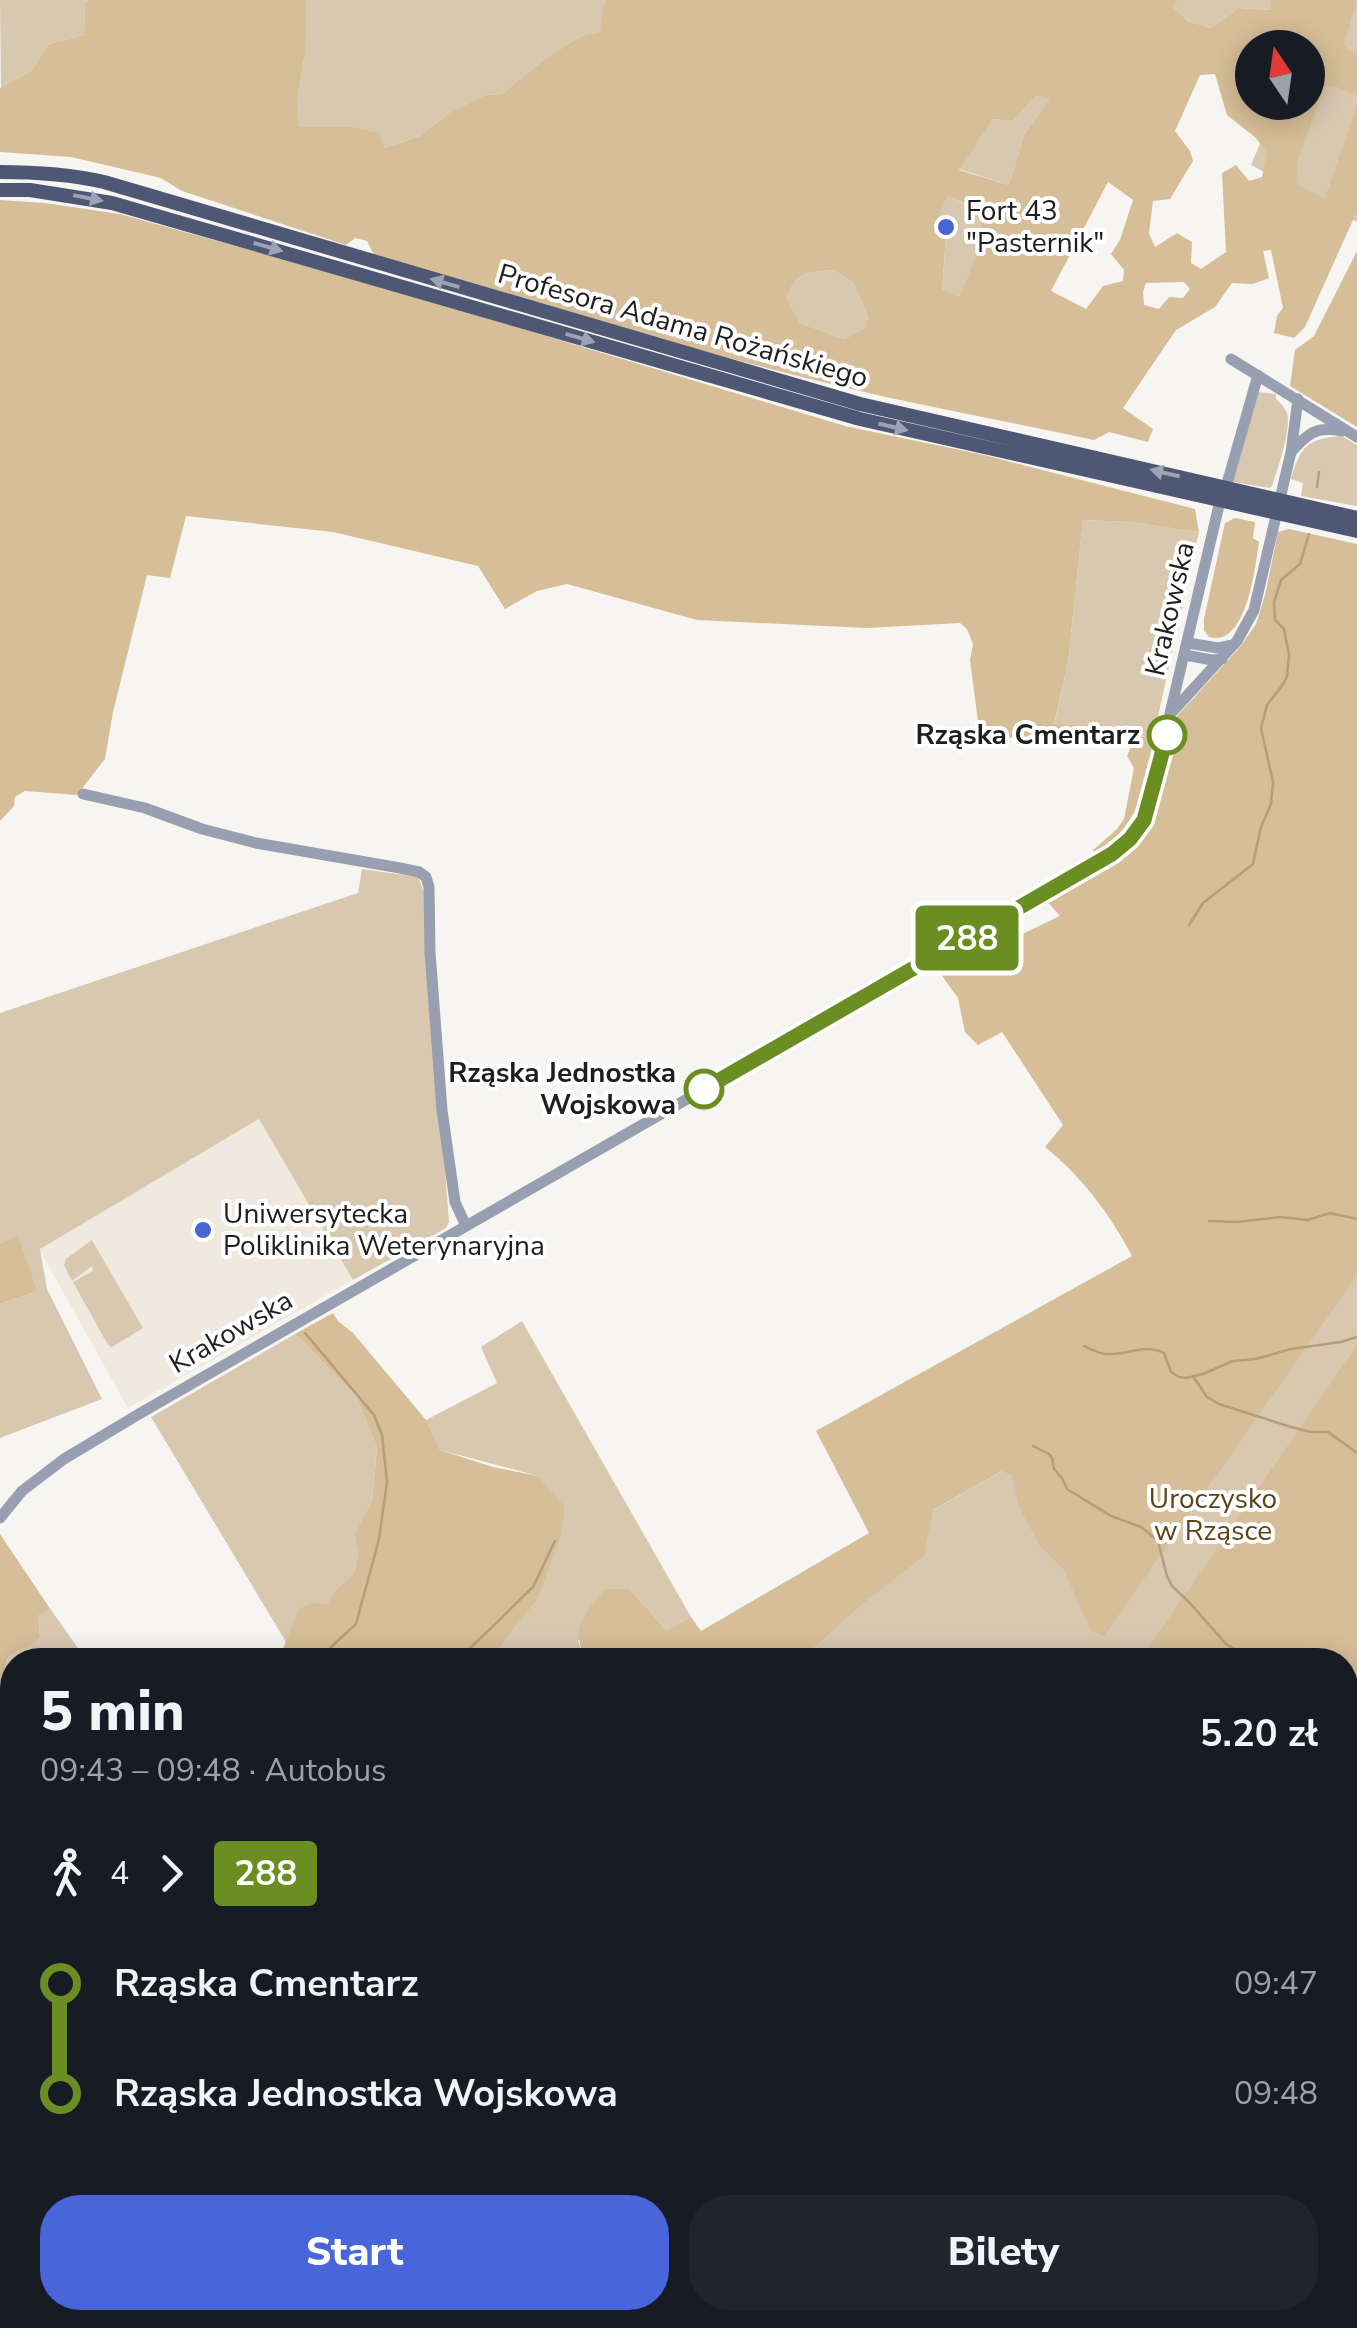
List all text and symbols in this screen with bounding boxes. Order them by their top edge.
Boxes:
north arrow [1235,30,1325,120]
map controls [1235,30,1325,120]
one-way arrow [73,191,104,206]
place label: Fort 43 "Pasternik" [966,192,1104,262]
marker: Fort 43 "Pasternik" [935,216,957,238]
one-way arrow [253,240,284,255]
street label: Profesora Adama Rożańskiego [494,255,872,397]
one-way arrow [429,274,460,290]
one-way arrow [565,331,596,346]
one-way arrow [878,420,909,435]
one-way arrow [1149,465,1180,480]
street label: Krakowska [1136,538,1204,680]
place label: Rząska Cmentarz [916,716,1140,754]
marker: Rząska Cmentarz [1148,716,1186,754]
line badge: 288 [910,906,1024,970]
text: 288 [935,915,999,962]
place label: Rząska Jednostka Wojskowa [448,1054,676,1124]
marker: Rząska Jednostka Wojskowa [685,1070,723,1108]
place label: Uniwersytecka Poliklinika Weterynaryjna [223,1195,545,1265]
marker: Uniwersytecka Poliklinika Weterynaryjna [192,1219,214,1241]
street label: Krakowska [162,1281,300,1383]
park label: Uroczysko w Rząsce [1149,1480,1277,1550]
text: 5 min [40,1674,185,1749]
text: 5.20 zł [1200,1708,1318,1759]
text: 09:43 – 09:48 · Autobus [40,1749,387,1792]
icon: walk [40,1846,95,1901]
icon: forward [144,1846,199,1901]
text: 288 [234,1850,297,1897]
text: 4 [110,1852,129,1895]
text: Rząska Cmentarz [114,1958,419,2009]
text: 09:47 [1234,1962,1318,2005]
text: Rząska Jednostka Wojskowa [114,2068,618,2119]
text: 09:48 [1234,2072,1318,2115]
button: Start [40,2195,669,2310]
button: Bilety [689,2195,1318,2310]

